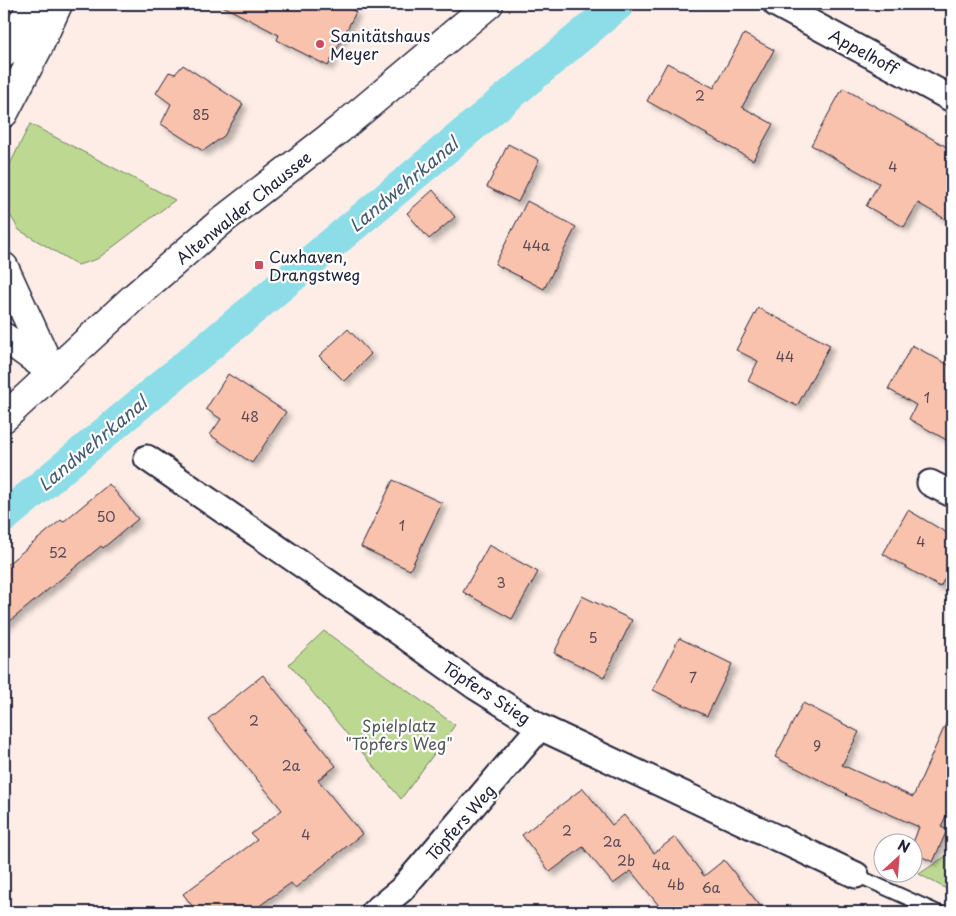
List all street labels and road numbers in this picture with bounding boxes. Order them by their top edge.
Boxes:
street label: Appelhoff [825,22,904,81]
street label: Altenwalder Chaussee [170,145,316,269]
street label: Töpfers Stieg [438,655,536,729]
street label: Töpfers Weg [420,778,500,866]

